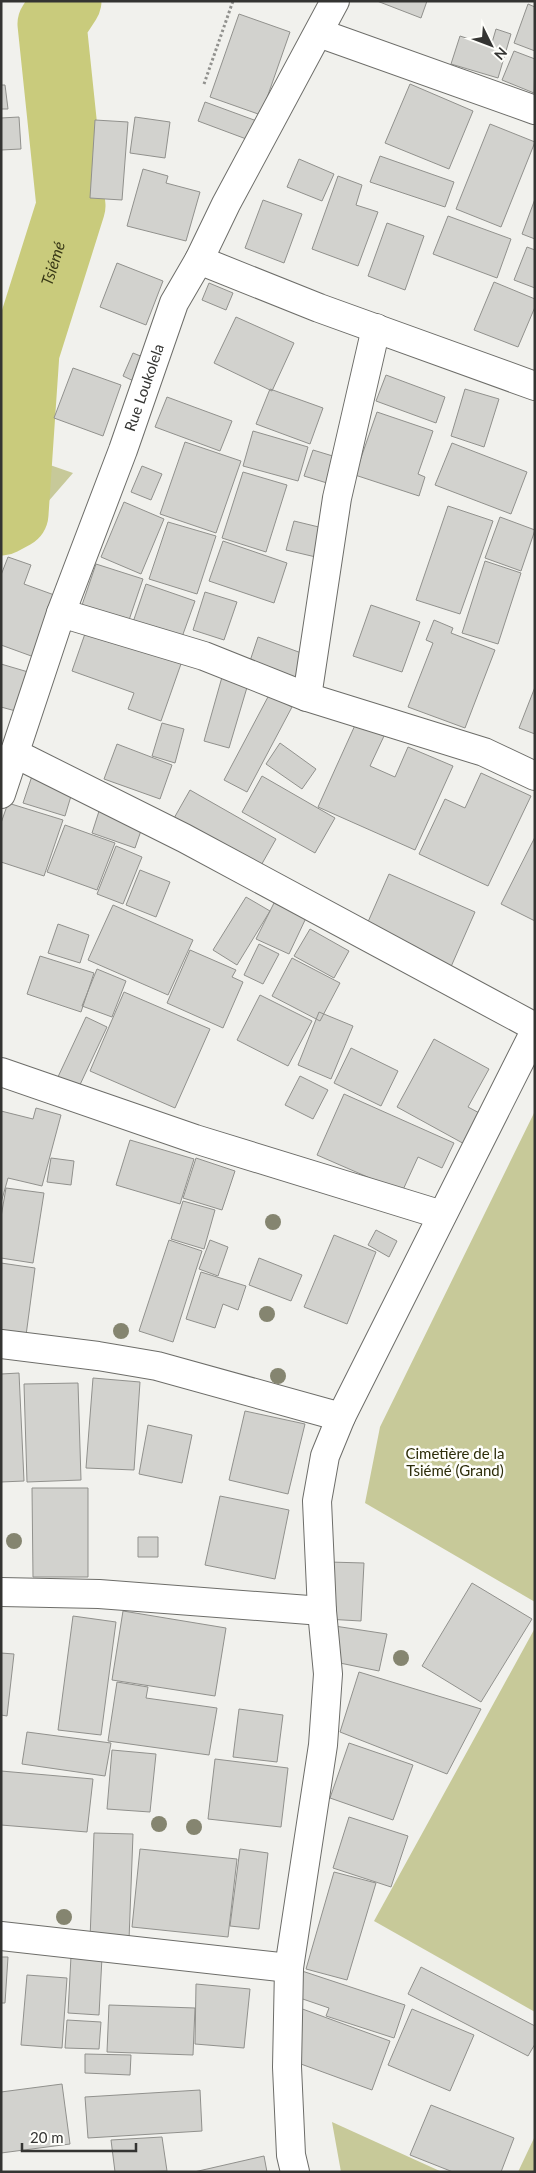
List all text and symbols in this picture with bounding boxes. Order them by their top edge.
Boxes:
north arrow [466,20,516,70]
text: N [491,44,511,64]
water label: Tsiémé [37,239,68,288]
street label: Rue Loukolela [120,341,167,434]
park label: Cimetière de la Tsiémé (Grand) [405,1444,505,1479]
scale bar [22,2120,136,2152]
text: 20 m [30,2128,64,2146]

